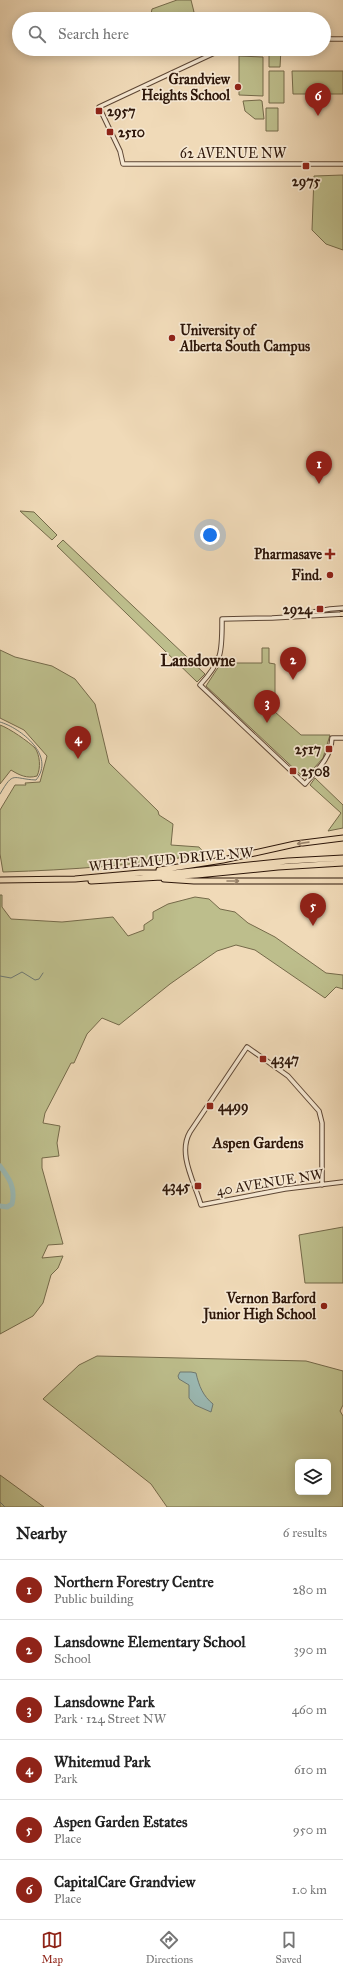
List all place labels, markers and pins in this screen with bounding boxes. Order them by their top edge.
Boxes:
place label: Grandview Heights School [141,71,231,105]
marker: Grandview Heights School [233,82,243,92]
pin: 6 [305,83,331,116]
place label: 2957 [107,103,136,121]
marker: 2957 [94,106,104,116]
place label: 2510 [118,124,145,141]
marker: 2510 [105,127,115,137]
marker: 2975 [301,161,311,171]
place label: 2975 [292,173,321,191]
place label: University of Alberta South Campus [179,322,310,356]
marker: University of Alberta South Campus [167,333,177,343]
pin: 1 [306,451,332,484]
place label: Pharmasave [254,546,322,563]
marker: Pharmasave [325,549,335,559]
place label: Find. [291,567,322,584]
marker: Find. [325,570,335,580]
place label: 2924 [283,601,313,619]
marker: 2924 [315,604,325,614]
pin: 2 [280,647,306,680]
pin: 3 [254,690,280,723]
pin: 4 [65,726,91,759]
place label: 2517 [295,741,322,758]
marker: 2517 [324,744,334,754]
place label: 2508 [301,763,330,780]
marker: 2508 [288,766,298,776]
pin: 5 [300,893,326,926]
place label: 4347 [271,1051,300,1069]
marker: 4347 [258,1054,268,1064]
place label: 4499 [218,1098,249,1116]
marker: 4499 [205,1101,215,1111]
place label: 4345 [162,1178,190,1196]
marker: 4345 [193,1181,203,1191]
place label: Vernon Barford Junior High School [201,1290,317,1324]
marker: Vernon Barford Junior High School [319,1301,329,1311]

